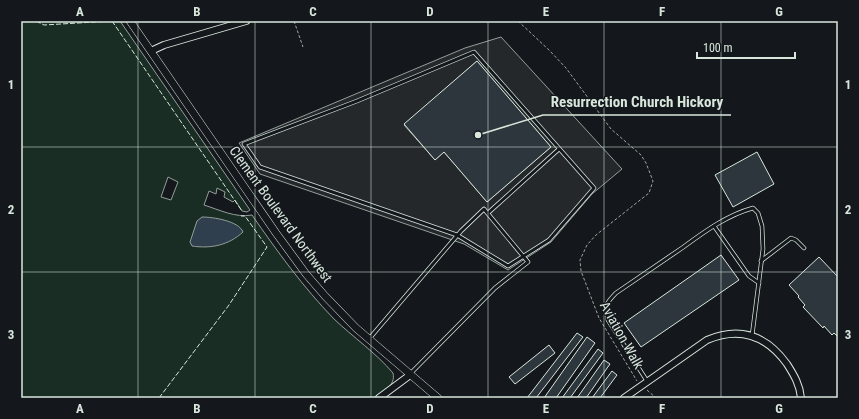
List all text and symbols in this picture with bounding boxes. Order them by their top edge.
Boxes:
text: A [76,4,84,19]
text: B [193,4,201,19]
text: C [309,4,317,19]
text: D [426,4,434,19]
text: E [543,4,550,19]
text: F [659,4,665,19]
text: G [775,4,783,19]
scale bar [697,34,795,60]
text: 100 m [703,41,733,55]
text: 1 [8,77,14,92]
text: 1 [845,77,851,92]
callout: Resurrection Church Hickory [543,88,731,115]
text: Resurrection Church Hickory [551,93,724,111]
street label: Clement Boulevard Northwest [226,143,336,285]
text: 2 [8,202,15,217]
text: 2 [845,202,852,217]
street label: Aviation Walk [597,298,647,372]
text: 3 [8,327,14,342]
text: 3 [845,327,851,342]
text: A [76,401,84,416]
text: B [193,401,201,416]
text: C [309,401,317,416]
text: D [426,401,434,416]
text: E [543,401,550,416]
text: F [659,401,665,416]
text: G [775,401,783,416]

